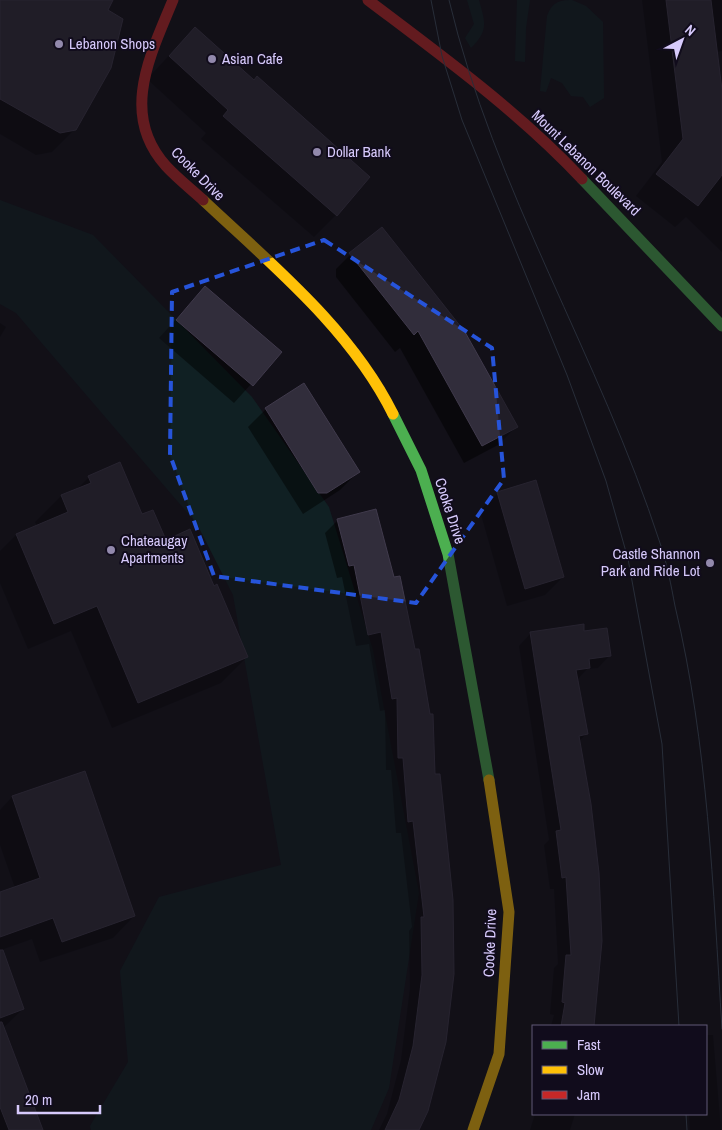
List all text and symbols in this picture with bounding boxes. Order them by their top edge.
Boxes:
north arrow [657,15,707,65]
text: N [681,21,700,40]
place label: Lebanon Shops [69,33,155,54]
marker: Lebanon Shops [53,38,65,50]
place label: Asian Cafe [221,48,283,69]
marker: Asian Cafe [206,53,218,65]
street label: Mount Lebanon Boulevard [527,105,646,220]
place label: Dollar Bank [327,141,391,162]
street label: Cooke Drive [167,142,230,205]
marker: Dollar Bank [311,146,323,158]
street label: Cooke Drive [430,475,471,547]
place label: Chateaugay Apartments [120,530,188,568]
place label: Castle Shannon Park and Ride Lot [601,543,701,581]
marker: Chateaugay Apartments [105,544,117,556]
marker: Castle Shannon Park and Ride Lot [704,557,716,569]
street label: Cooke Drive [478,908,501,978]
legend [532,1025,707,1115]
text: Fast [577,1034,601,1055]
text: Slow [577,1059,604,1080]
scale bar [18,1082,100,1114]
text: Jam [577,1084,600,1105]
text: 20 m [25,1089,52,1110]

